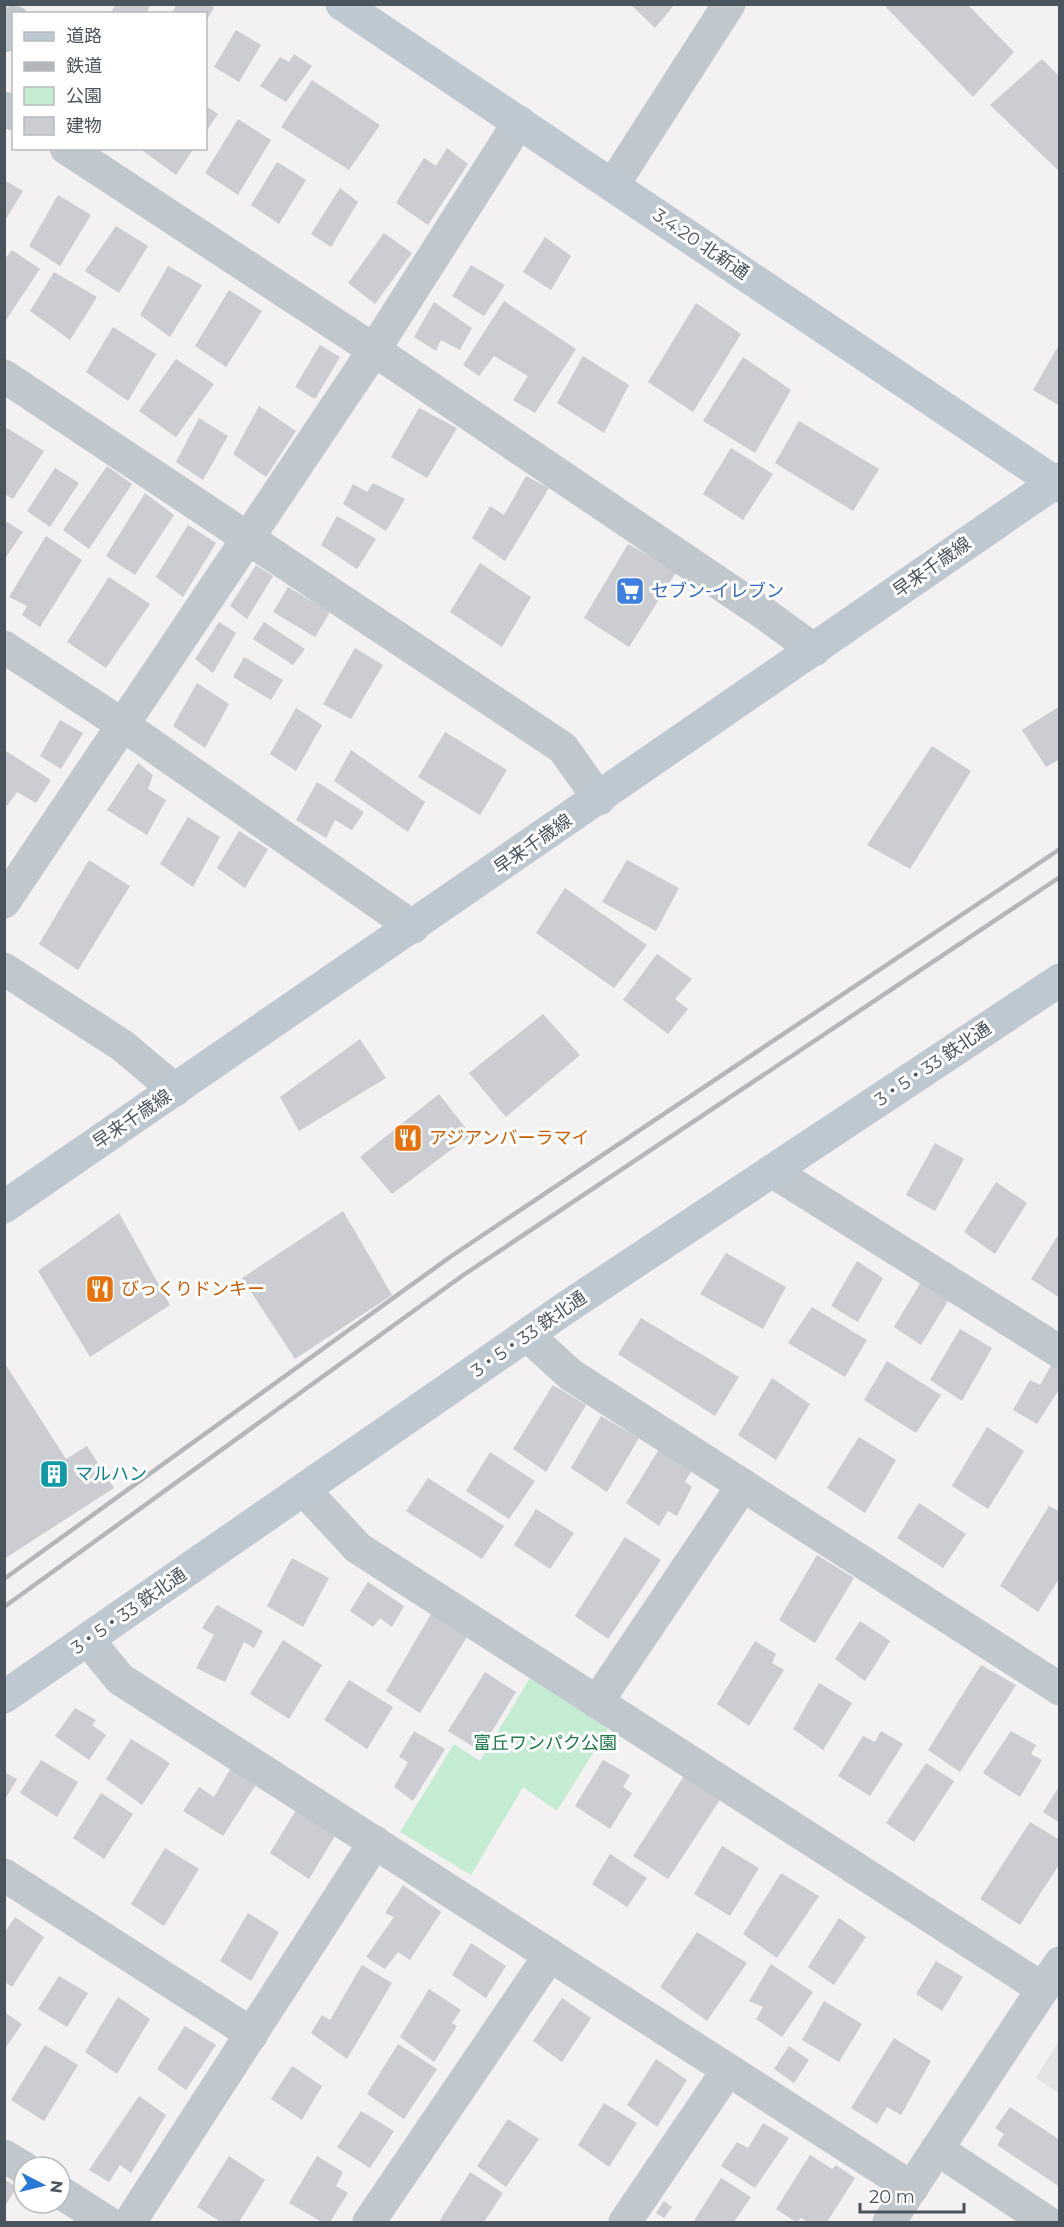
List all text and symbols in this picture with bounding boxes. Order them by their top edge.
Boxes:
legend [12,12,207,150]
text: 道路 [66,25,102,47]
text: 鉄道 [66,55,102,77]
text: 公園 [66,85,102,107]
text: 建物 [66,115,102,137]
street label: 3.4.20 北新通 [649,204,753,284]
street label: 早来千歳線 [889,532,975,602]
supermarket icon: セブン-イレブン [614,575,646,607]
place label: セブン-イレブン [651,580,784,602]
street label: 早来千歳線 [490,809,576,879]
street label: 3・5・33 鉄北通 [871,1017,995,1111]
street label: 早来千歳線 [89,1085,175,1153]
restaurant icon: アジアンバーラマイ [392,1122,424,1154]
place label: アジアンバーラマイ [429,1127,590,1149]
restaurant icon: びっくりドンキー [84,1273,116,1305]
place label: びっくりドンキー [121,1278,265,1300]
street label: 3・5・33 鉄北通 [467,1286,591,1382]
building icon: マルハン [38,1458,70,1490]
place label: マルハン [75,1463,147,1485]
street label: 3・5・33 鉄北通 [67,1563,191,1659]
park label: 富丘ワンパク公園 [473,1732,617,1754]
north arrow [12,2155,72,2215]
scale bar [860,2176,964,2214]
text: N [46,2179,67,2194]
text: 20 m [869,2186,915,2208]

